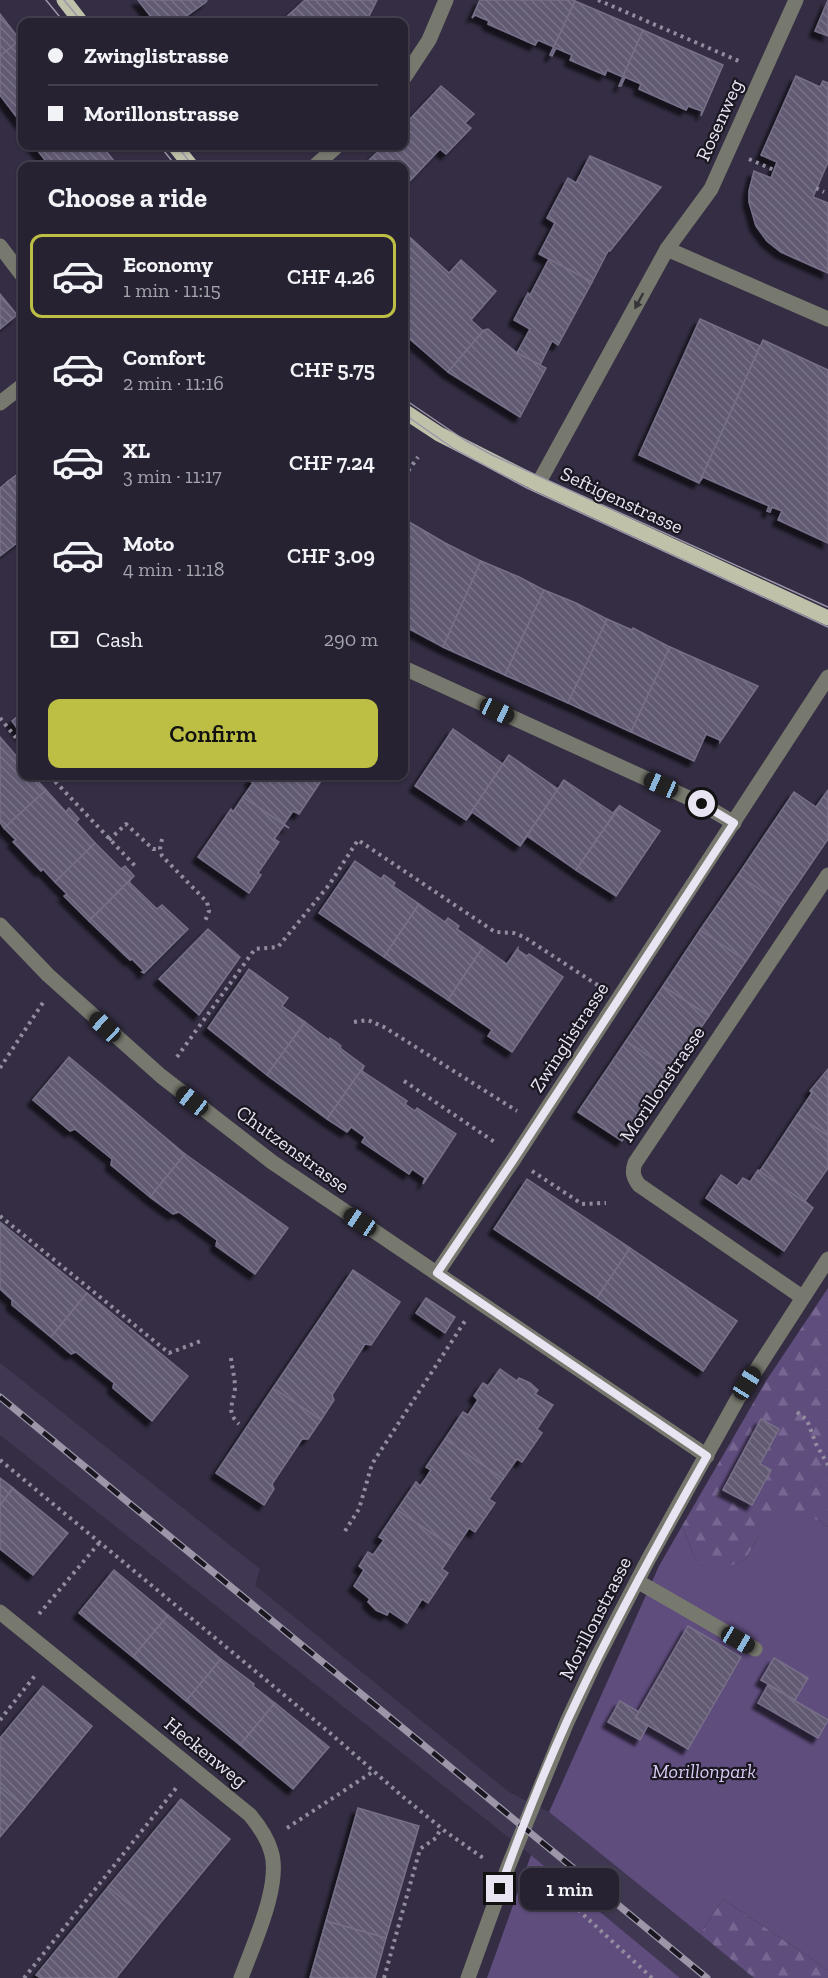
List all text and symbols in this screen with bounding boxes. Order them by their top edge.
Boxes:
text: Zwinglistrasse [84,42,229,69]
street label: Rosenweg [690,75,748,165]
text: Morillonstrasse [84,100,239,127]
text: Choose a ride [48,182,207,214]
icon: car [51,249,105,303]
text: Economy [123,251,213,278]
text: CHF 4.26 [287,263,375,290]
text: 1 min · 11:15 [123,278,221,302]
one-way arrow [634,292,644,309]
icon: car [51,342,105,396]
text: Comfort [123,344,205,371]
text: CHF 5.75 [290,356,375,383]
text: 2 min · 11:16 [123,371,224,395]
icon: car [51,435,105,489]
text: XL [123,437,150,464]
text: CHF 7.24 [289,449,375,476]
street label: Seftigenstrasse [557,461,687,539]
text: 3 min · 11:17 [123,464,222,488]
icon: car [51,528,105,582]
text: Moto [123,530,174,557]
text: CHF 3.09 [287,542,375,569]
text: 4 min · 11:18 [123,557,224,581]
icon: cash [48,623,81,656]
text: Cash [96,626,143,653]
text: 290 m [324,627,378,651]
car [477,695,517,727]
button: Confirm [48,699,378,768]
car [641,769,681,801]
route start [688,790,715,817]
street label: Zwinglistrasse [525,977,613,1097]
car [86,1008,124,1046]
street label: Morillonstrasse [614,1021,710,1147]
car [172,1083,212,1119]
street label: Chutzenstrasse [232,1100,354,1198]
car [340,1204,380,1240]
car [730,1363,764,1403]
street label: Morillonstrasse [554,1552,636,1684]
car [718,1623,758,1657]
street label: Heckenweg [160,1711,252,1793]
park label: Morillonpark [652,1759,756,1783]
callout: 1 min [521,1868,620,1910]
route end [486,1875,513,1902]
text: 1 min [546,1877,593,1901]

